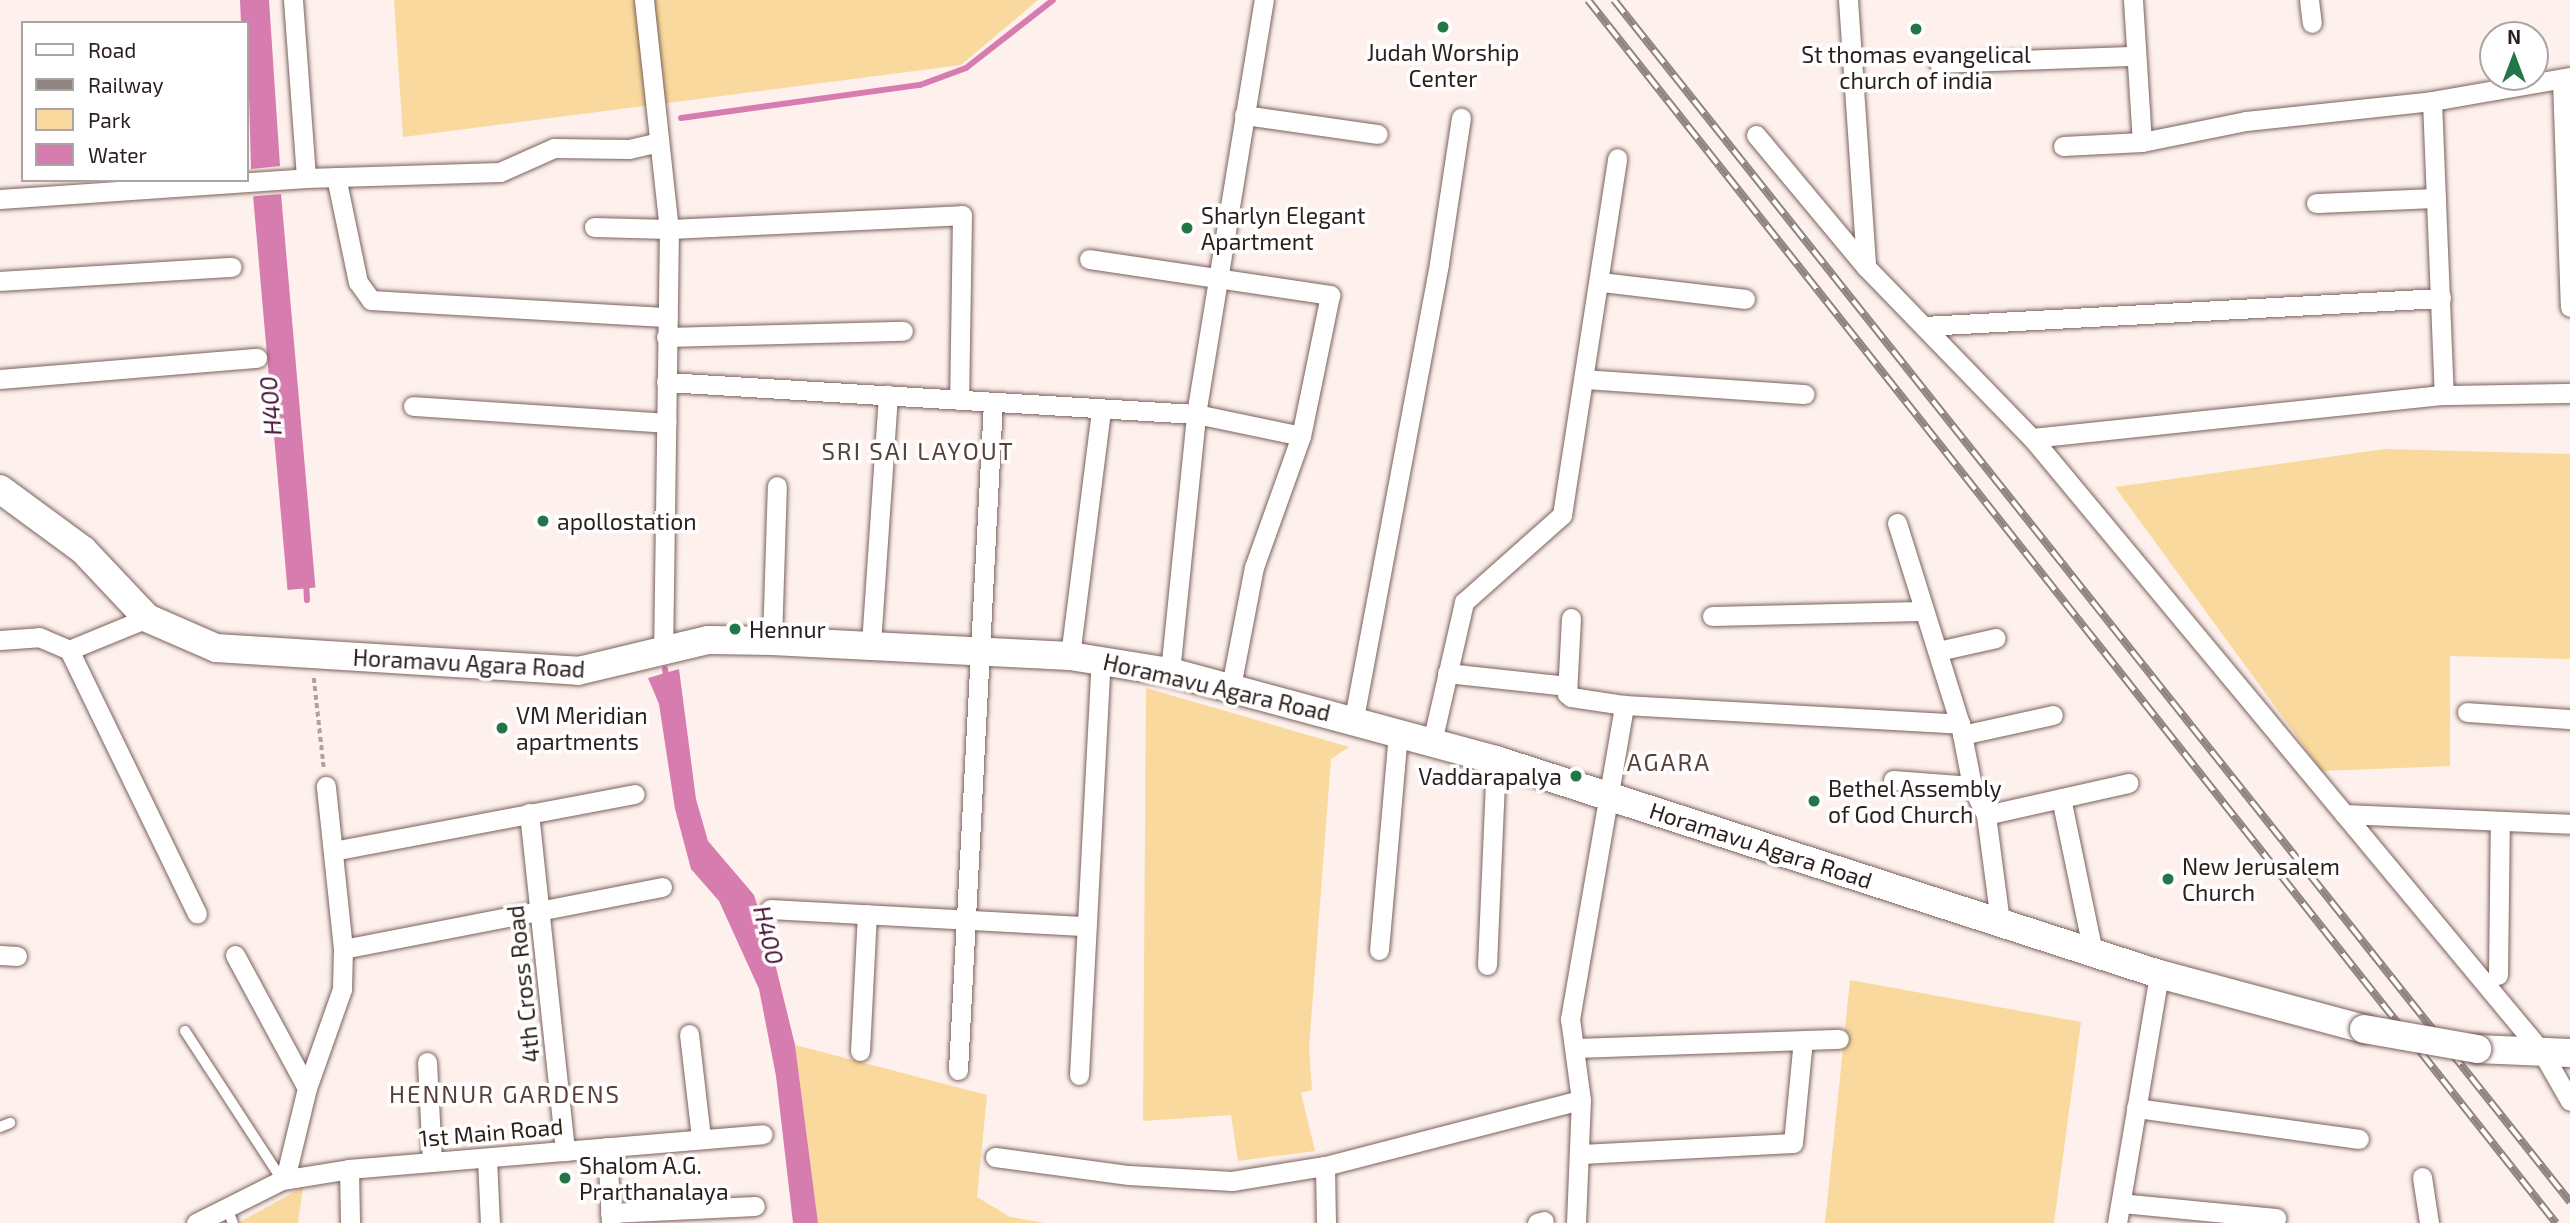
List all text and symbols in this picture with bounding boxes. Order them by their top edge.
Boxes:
marker: Judah Worship Center [1435,19,1451,35]
legend [21,21,248,182]
marker: St thomas evangelical church of india [1908,21,1924,37]
north arrow [2479,21,2549,91]
text: N [2507,25,2521,48]
text: Road [88,37,136,62]
place label: Judah Worship Center [1367,38,1519,92]
place label: St thomas evangelical church of india [1801,40,2031,94]
text: Railway [88,72,164,97]
text: Park [88,107,131,132]
text: Water [88,142,147,167]
place label: Sharlyn Elegant Apartment [1201,201,1366,255]
marker: Sharlyn Elegant Apartment [1179,220,1195,236]
water label: H400 [253,375,287,437]
district label: SRI SAI LAYOUT [823,437,1013,465]
place label: apollostation [557,507,697,535]
marker: apollostation [535,513,551,529]
place label: Hennur [749,615,826,643]
marker: Hennur [727,621,743,637]
street label: Horamavu Agara Road [352,643,586,683]
street label: Horamavu Agara Road [1100,647,1334,727]
place label: VM Meridian apartments [516,701,648,755]
marker: VM Meridian apartments [494,720,510,736]
district label: AGARA [1627,748,1711,776]
place label: Vaddarapalya [1418,762,1562,790]
marker: Vaddarapalya [1568,768,1584,784]
place label: Bethel Assembly of God Church [1828,774,2003,828]
marker: Bethel Assembly of God Church [1806,793,1822,809]
street label: Horamavu Agara Road [1646,796,1876,894]
place label: New Jerusalem Church [2182,852,2341,906]
marker: New Jerusalem Church [2160,871,2176,887]
water label: H400 [748,903,790,967]
street label: 4th Cross Road [501,904,545,1064]
district label: HENNUR GARDENS [391,1080,619,1108]
street label: 1st Main Road [418,1112,564,1152]
place label: Shalom A.G. Prarthanalaya [579,1151,729,1205]
marker: Shalom A.G. Prarthanalaya [557,1170,573,1186]

